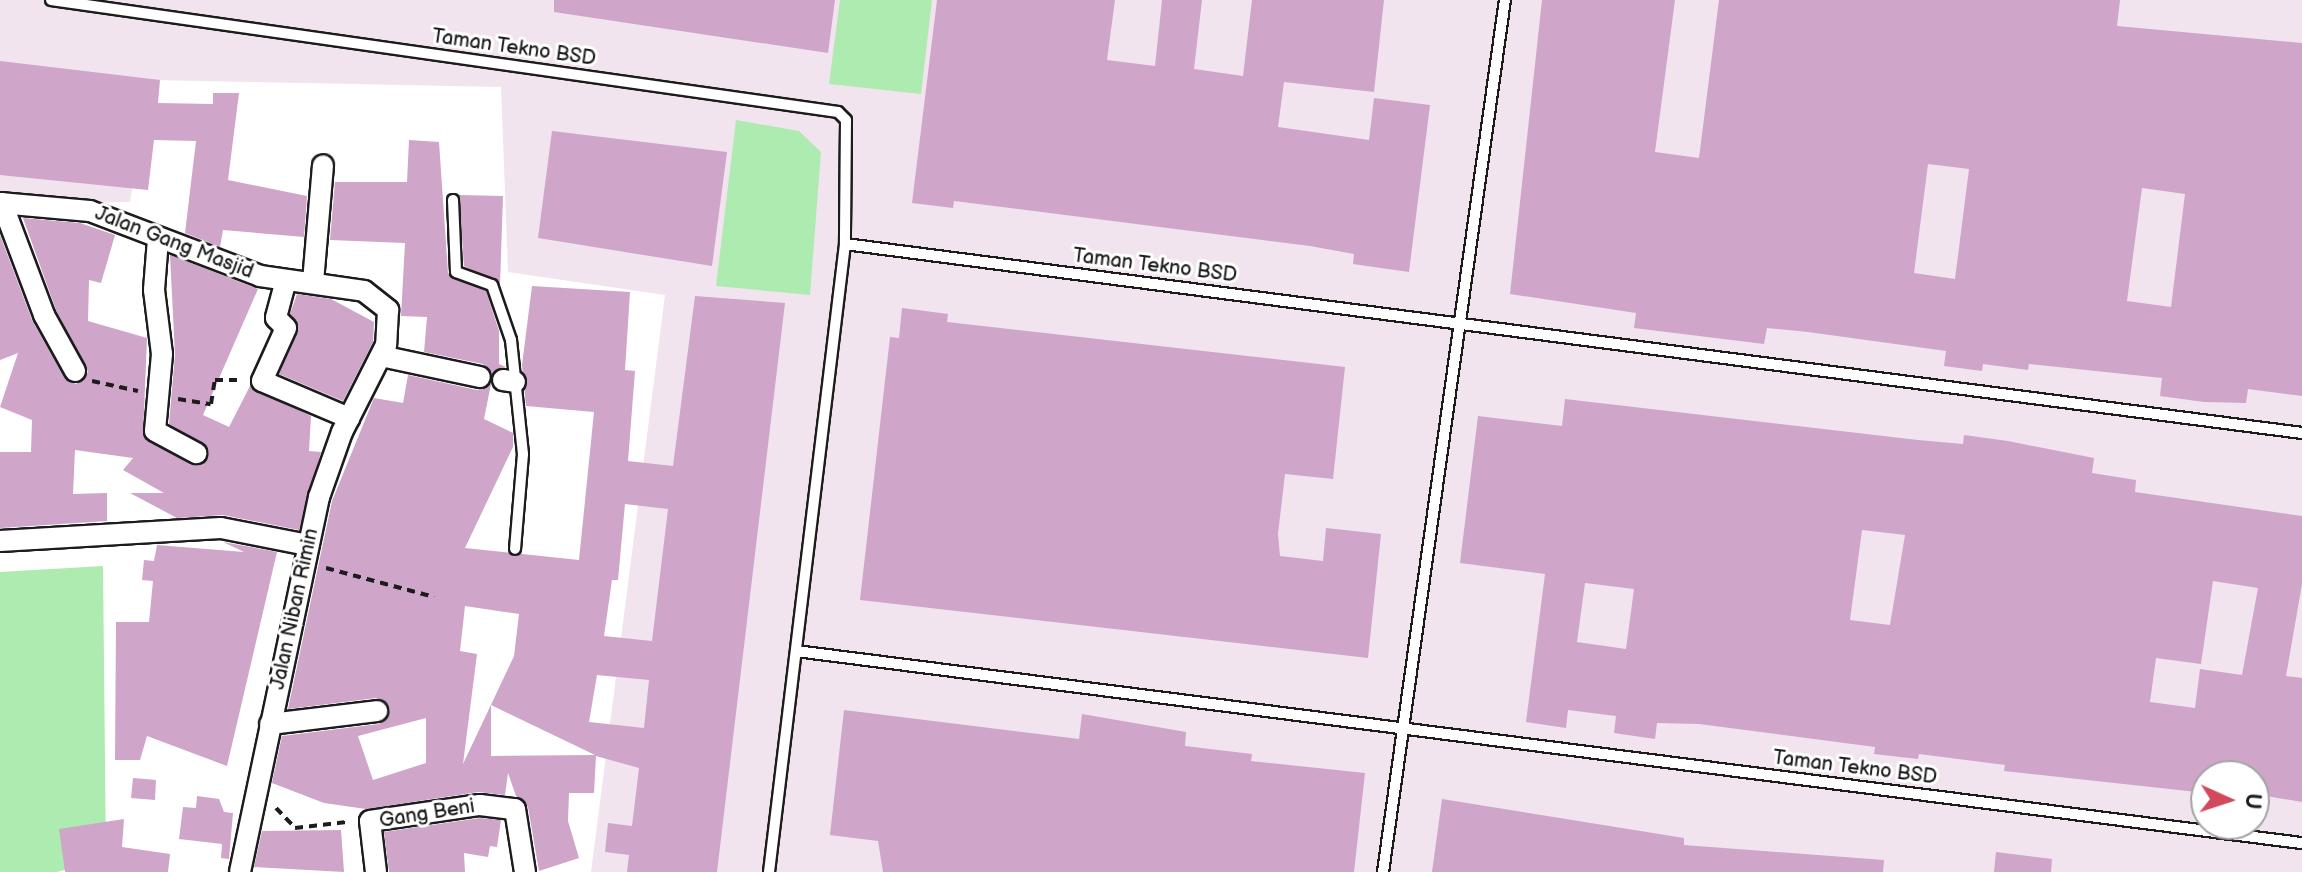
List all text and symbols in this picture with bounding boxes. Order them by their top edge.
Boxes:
street label: Taman Tekno BSD [430,25,598,71]
street label: Jalan Gang Masjid [91,202,257,284]
street label: Taman Tekno BSD [1071,244,1239,288]
street label: Jalan Niban Rimin [266,526,324,692]
street label: Taman Tekno BSD [1771,746,1939,790]
north arrow [2190,760,2270,840]
text: U [2239,793,2266,810]
street label: Gang Beni [378,795,476,833]

